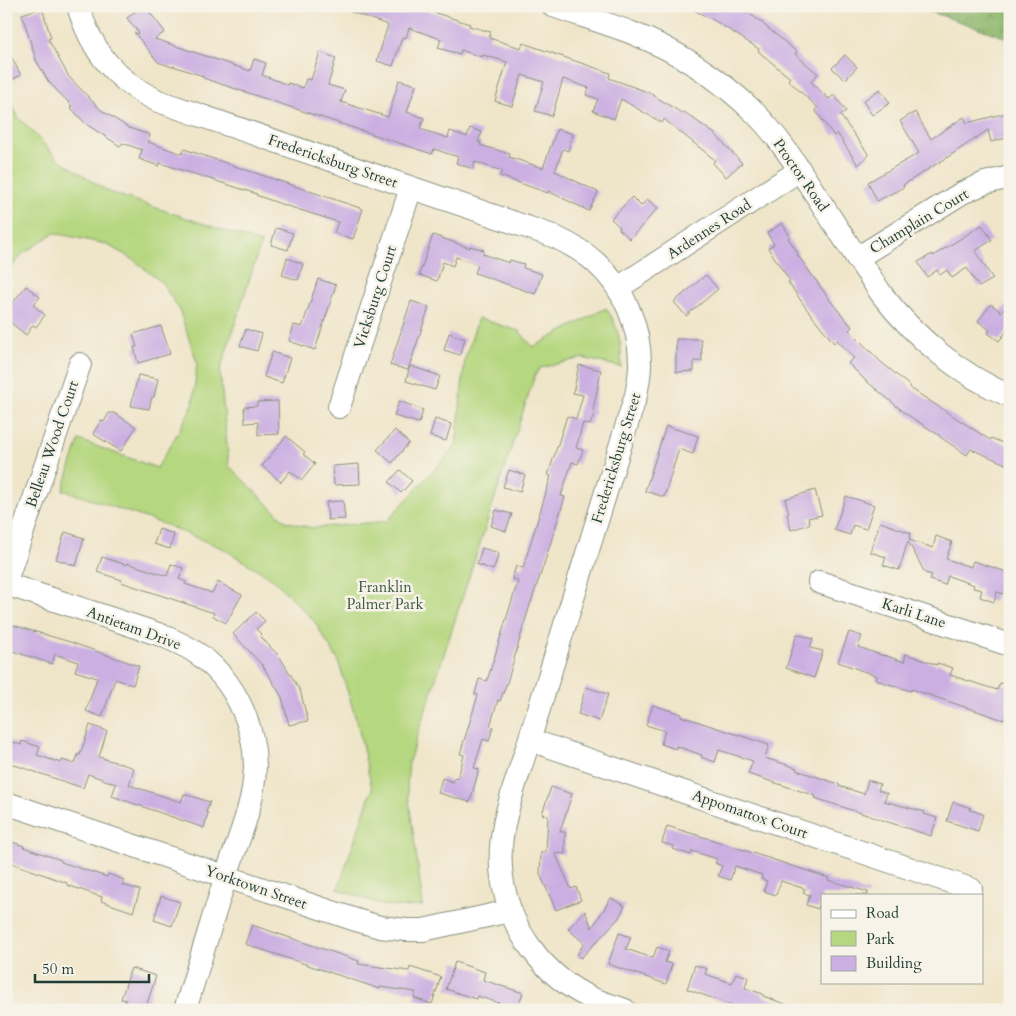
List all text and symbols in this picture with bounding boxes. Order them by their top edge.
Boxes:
street label: Fredericksburg Street [266,129,401,193]
street label: Proctor Road [769,135,833,215]
street label: Champlain Court [866,183,972,258]
street label: Ardennes Road [663,194,755,264]
street label: Vicksburg Court [349,243,401,351]
street label: Belleau Wood Court [21,378,83,510]
street label: Fredericksburg Street [587,390,645,526]
park label: Franklin Palmer Park [346,577,424,614]
street label: Karli Lane [879,593,949,633]
street label: Antietam Drive [84,602,184,654]
street label: Appomattox Court [690,785,811,843]
street label: Yorktown Street [202,860,310,914]
legend [821,894,984,984]
text: Road [866,903,899,923]
text: Park [866,929,895,949]
scale bar [35,951,149,983]
text: Building [866,953,922,973]
text: 50 m [42,959,74,979]

